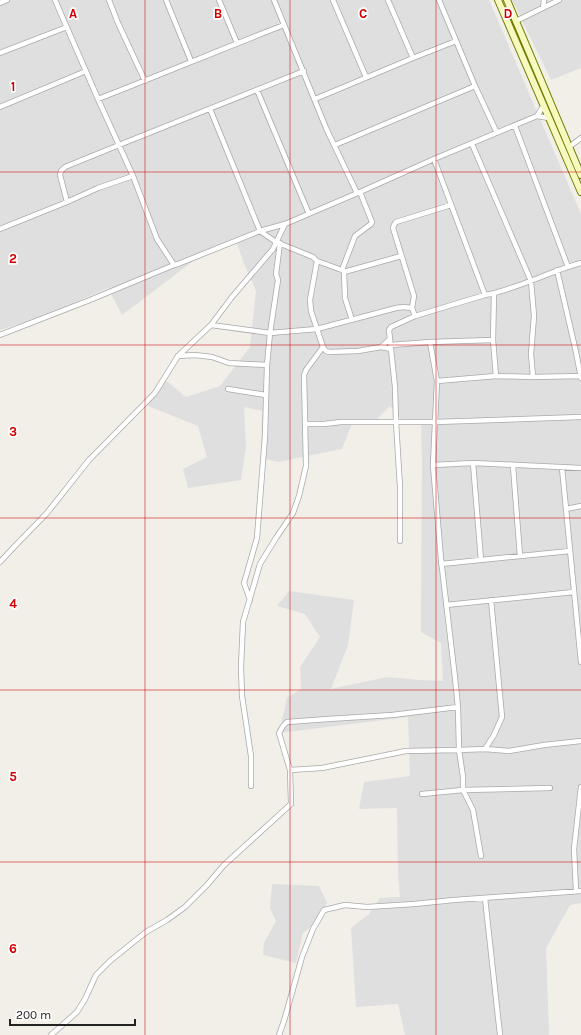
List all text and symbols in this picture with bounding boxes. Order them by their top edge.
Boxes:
text: A [69,6,77,21]
text: B [214,6,222,21]
text: C [359,6,367,21]
text: D [504,6,513,21]
text: 1 [11,79,15,94]
text: 2 [9,251,17,266]
text: 3 [9,424,17,439]
text: 4 [9,596,17,611]
text: 5 [9,769,17,784]
text: 6 [9,941,17,956]
scale bar [10,1001,135,1027]
text: 200 m [16,1008,51,1022]

